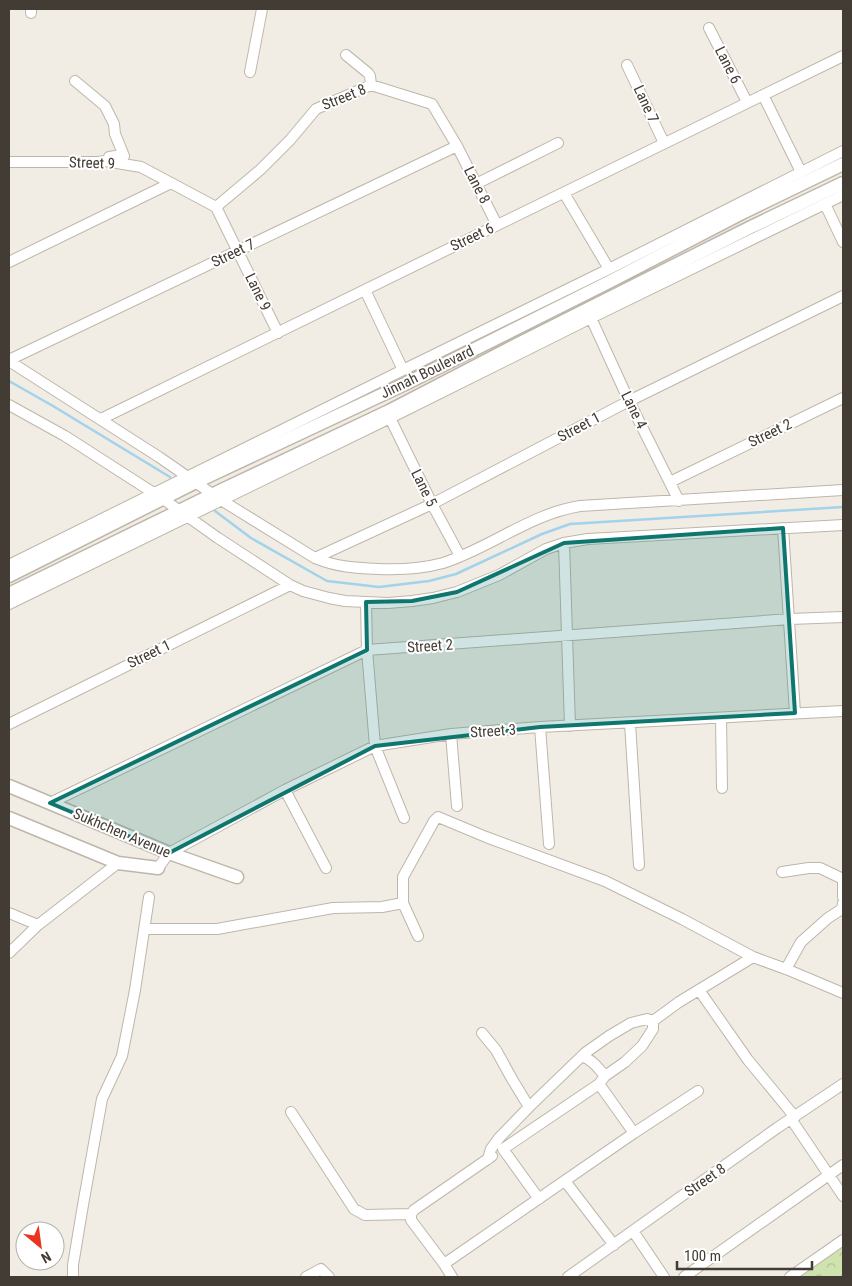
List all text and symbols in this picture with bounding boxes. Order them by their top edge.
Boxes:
street label: Lane 6 [711,43,745,87]
street label: Street 8 [319,80,369,114]
street label: Lane 7 [630,82,662,126]
street label: Street 9 [69,153,115,173]
street label: Lane 8 [460,163,494,207]
street label: Street 6 [447,219,497,255]
street label: Street 7 [208,235,258,271]
street label: Lane 9 [241,270,275,314]
street label: Jinnah Boulevard [377,342,477,402]
street label: Lane 4 [617,388,651,432]
street label: Street 1 [554,408,604,446]
street label: Street 2 [745,415,795,451]
street label: Lane 5 [407,466,441,510]
street label: Street 2 [406,635,454,657]
street label: Street 1 [124,636,174,672]
street label: Street 3 [469,720,517,742]
street label: Sukhchen Avenue [71,804,173,862]
street label: Street 8 [681,1159,729,1201]
north arrow [15,1221,65,1271]
scale bar [677,1238,812,1270]
text: 100 m [684,1247,721,1265]
text: N [39,1248,54,1266]

